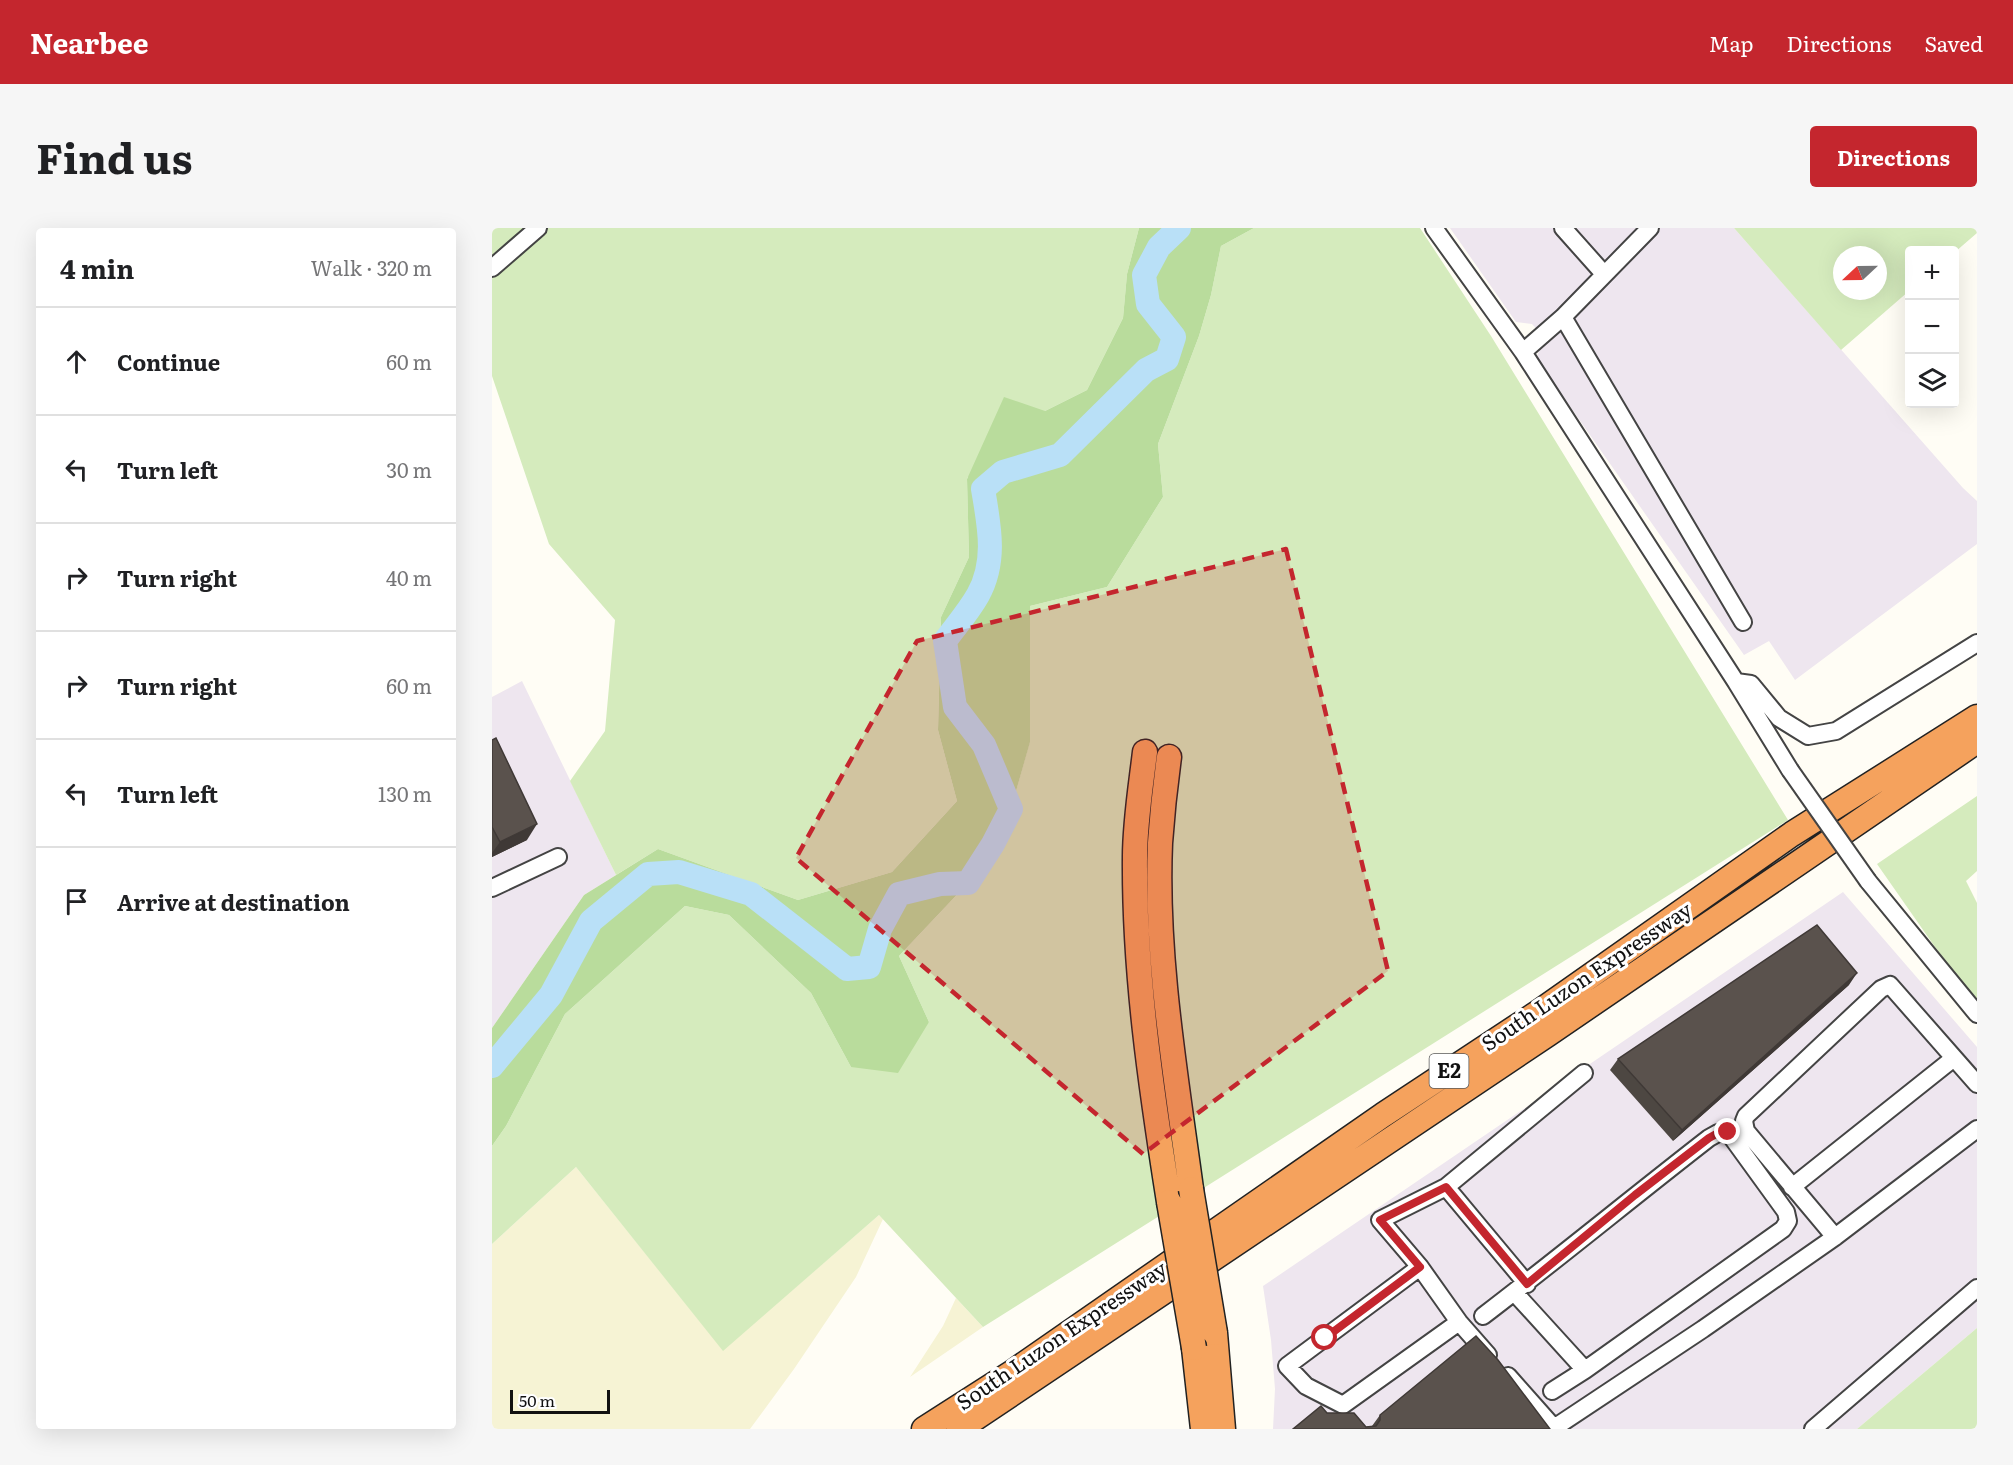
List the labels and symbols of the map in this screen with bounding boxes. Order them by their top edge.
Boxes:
north arrow [1833,246,1887,300]
street label: South Luzon Expressway [1474,892,1698,1057]
road number: E2 [1430,1054,1468,1088]
route end [1714,1118,1740,1144]
street label: South Luzon Expressway [949,1251,1173,1416]
route start [1311,1324,1337,1350]
scale bar [510,1387,610,1414]

